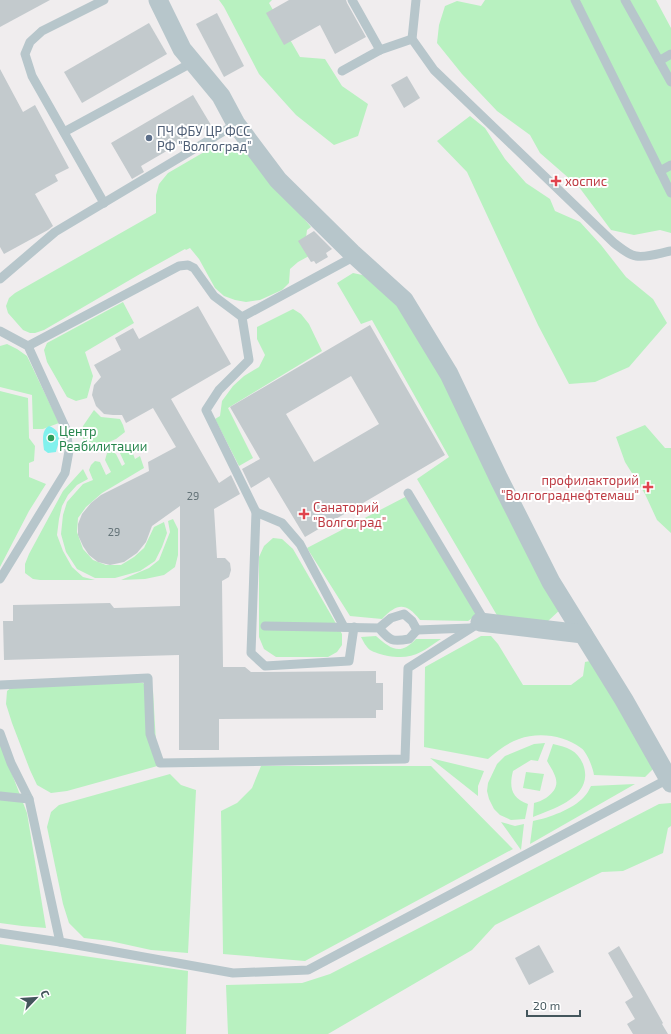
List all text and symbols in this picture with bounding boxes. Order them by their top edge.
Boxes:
place label: ПЧ ФБУ ЦР ФСС РФ "Волгоград" [157,123,252,154]
marker: ПЧ ФБУ ЦР ФСС РФ "Волгоград" [144,133,154,143]
place label: хоспис [565,173,607,189]
marker: хоспис [550,175,562,187]
place label: Центр Реабилитации [59,423,147,454]
marker: Центр Реабилитации [46,433,56,443]
place label: профилакторий "Волгограднефтемаш" [501,472,639,503]
marker: профилакторий "Волгограднефтемаш" [642,481,654,493]
house number: 29 [187,489,199,502]
place label: Санаторий "Волгоград" [313,499,386,530]
marker: Санаторий "Волгоград" [298,508,310,520]
house number: 29 [108,525,120,538]
north arrow [16,978,56,1018]
text: С [38,988,53,1000]
scale bar [527,992,580,1018]
text: 20 m [533,998,560,1012]

